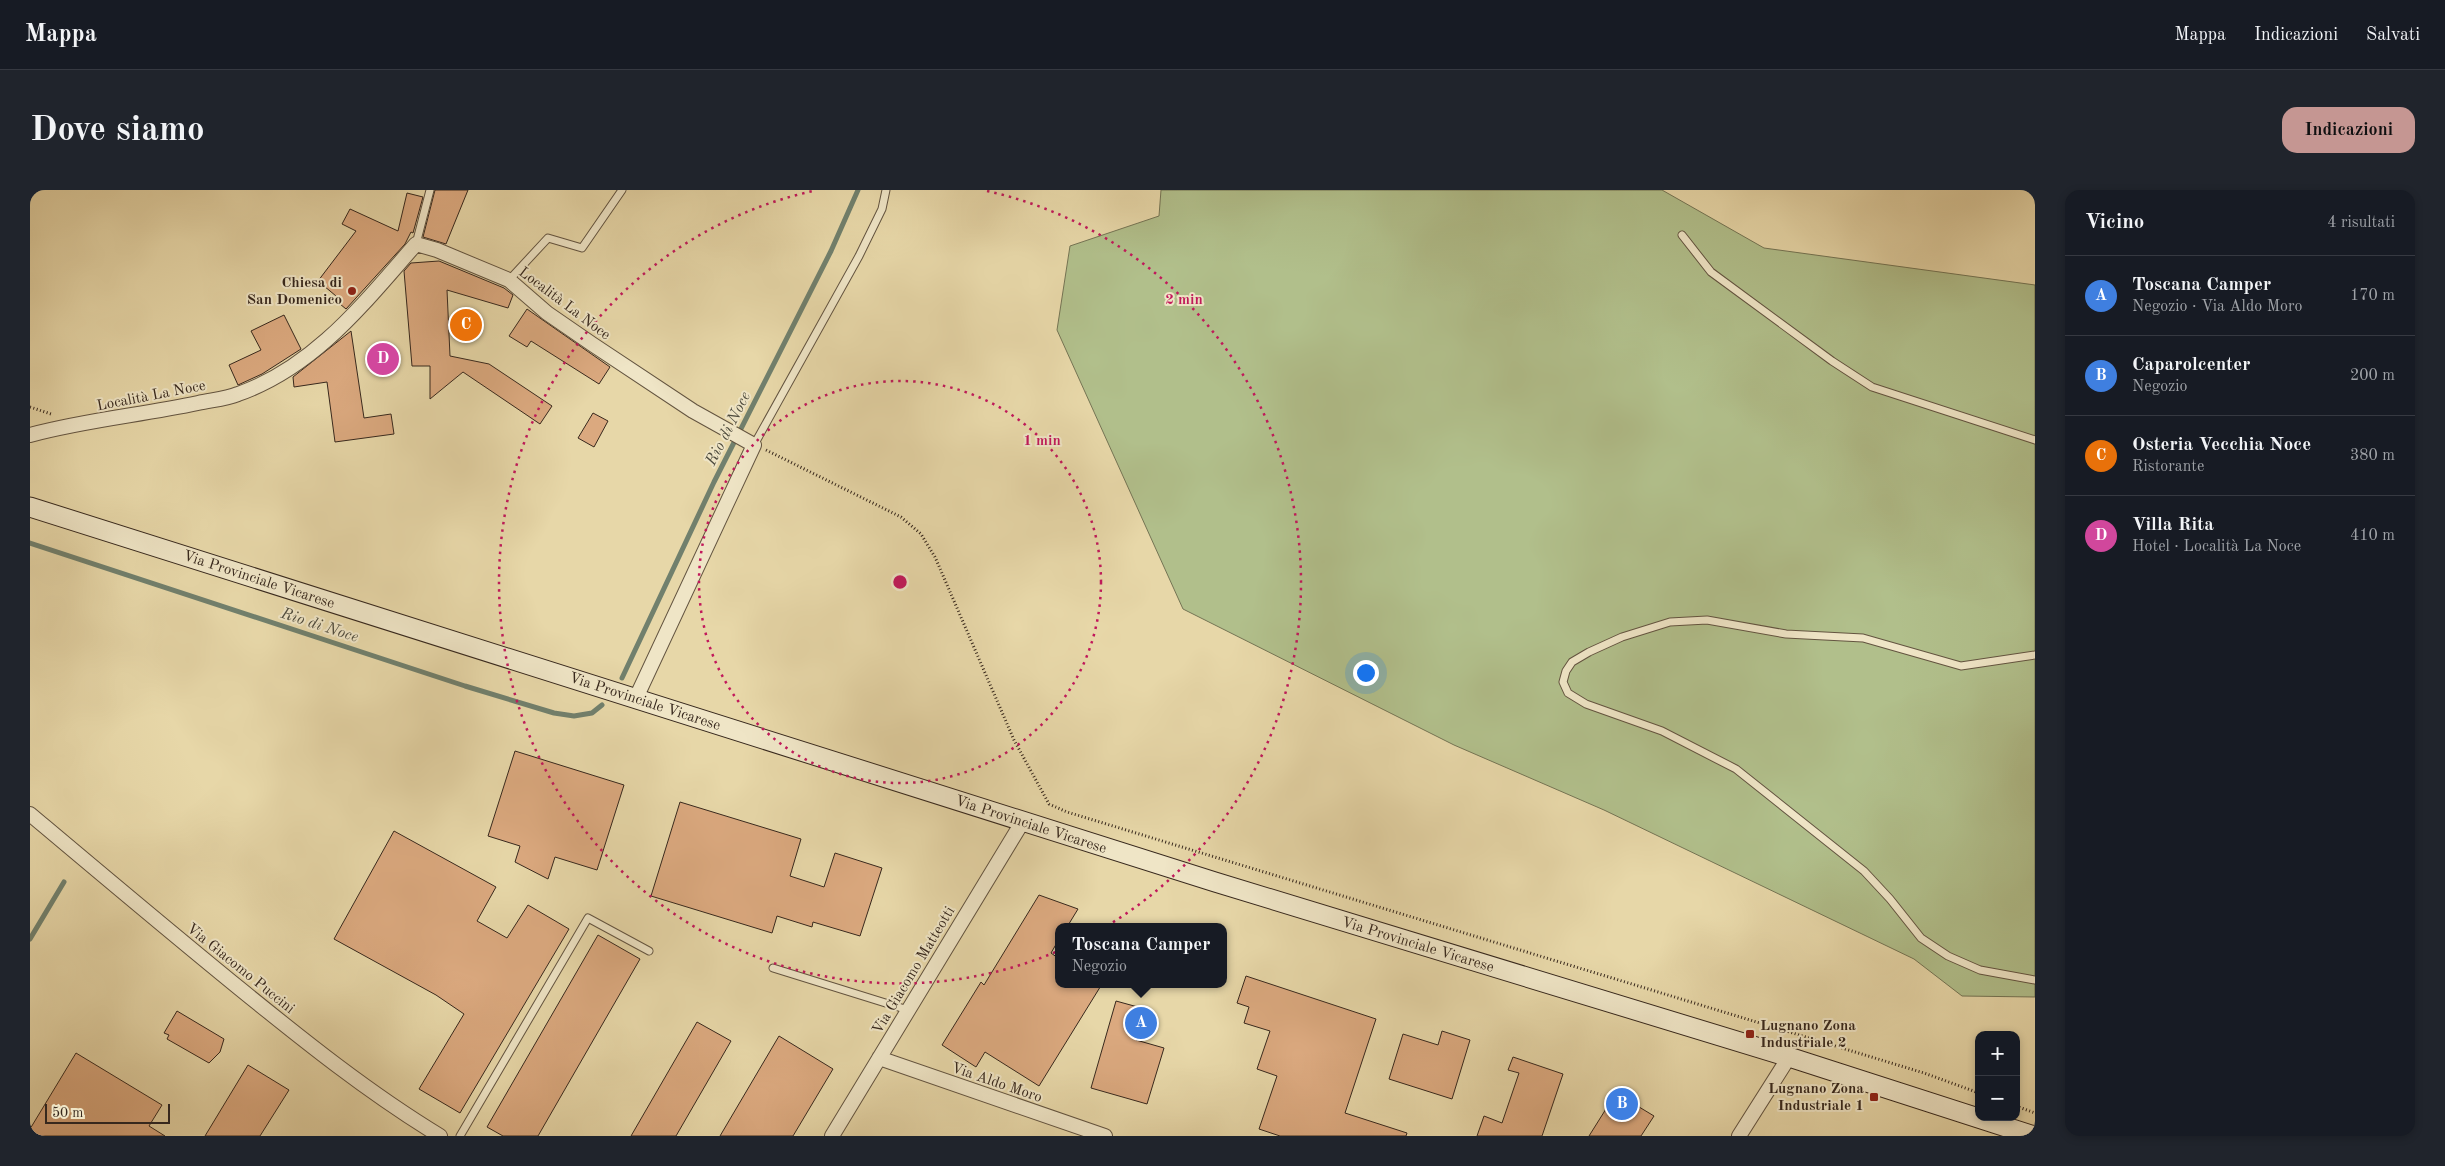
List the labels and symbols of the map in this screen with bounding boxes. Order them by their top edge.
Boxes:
street label: Località La Noce [515,265,613,343]
place label: Chiesa di San Domenico [247,276,342,308]
marker: Chiesa di San Domenico [346,285,358,297]
text: 2 min [1165,293,1203,308]
pin: C [450,306,482,344]
pin: D [367,340,399,378]
street label: Località La Noce [96,379,207,414]
water label: Rio di Noce [703,389,754,469]
text: 1 min [1023,434,1061,449]
street label: Via Provinciale Vicarese [181,549,336,612]
centre of rings [891,573,909,591]
water label: Rio di Noce [278,606,361,646]
your location [1353,660,1379,686]
street label: Via Provinciale Vicarese [567,671,722,734]
street label: Via Provinciale Vicarese [953,794,1108,857]
street label: Via Giacomo Matteotti [870,904,958,1037]
street label: Via Provinciale Vicarese [1340,915,1496,976]
street label: Via Giacomo Puccini [183,921,297,1017]
pin: A [1125,1004,1157,1042]
place label: Lugnano Zona Industriale 2 [1760,1019,1856,1051]
marker: Lugnano Zona Industriale 2 [1744,1028,1756,1040]
street label: Via Aldo Moro [949,1061,1044,1106]
place label: Lugnano Zona Industriale 1 [1768,1082,1864,1114]
pin: B [1606,1085,1638,1123]
marker: Lugnano Zona Industriale 1 [1868,1091,1880,1103]
scale bar [45,1101,170,1124]

